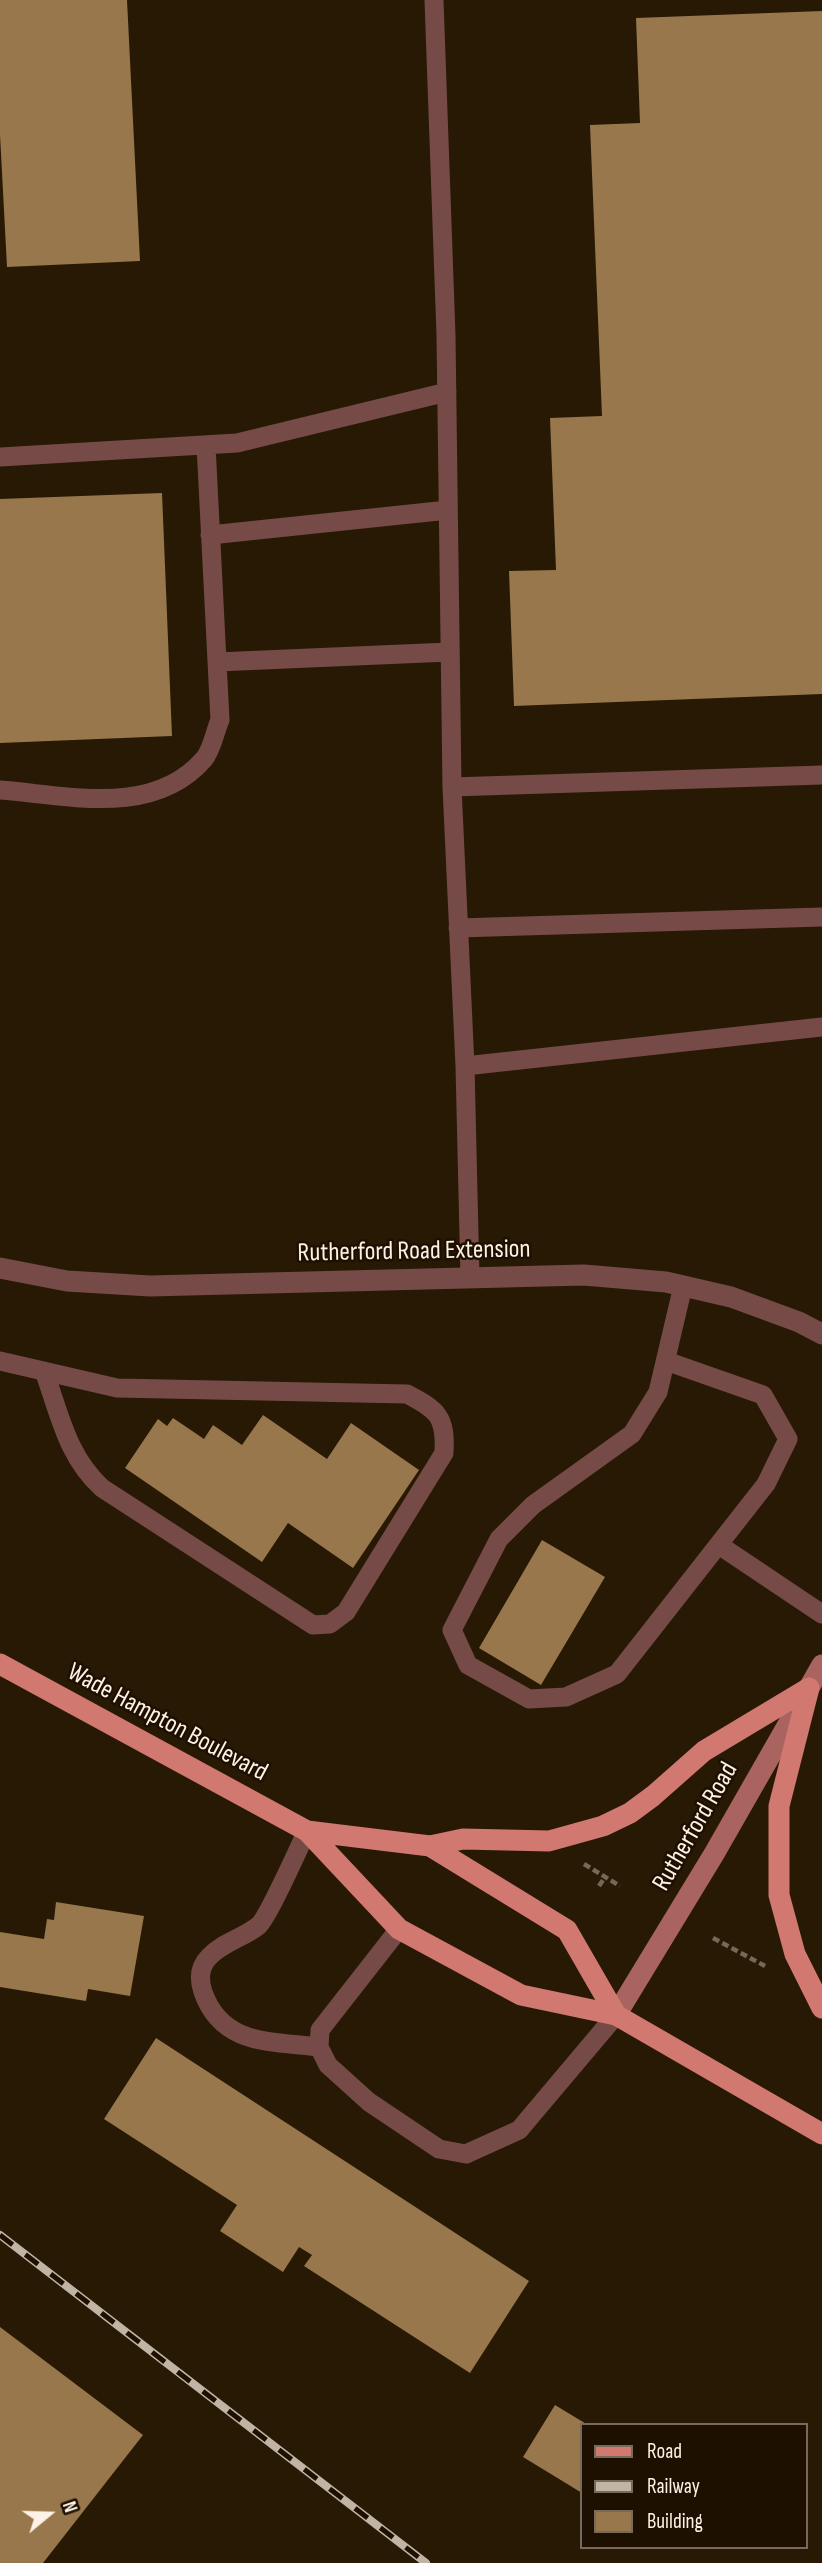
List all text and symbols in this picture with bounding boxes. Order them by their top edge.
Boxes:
street label: Rutherford Road Extension [297,1234,531,1270]
street label: Wade Hampton Boulevard [62,1657,272,1789]
street label: Rutherford Road [647,1757,745,1897]
legend [580,2423,808,2549]
text: Road [647,2439,682,2464]
text: Railway [647,2474,700,2499]
north arrow [14,2479,84,2549]
text: N [57,2498,82,2516]
text: Building [647,2509,703,2534]

